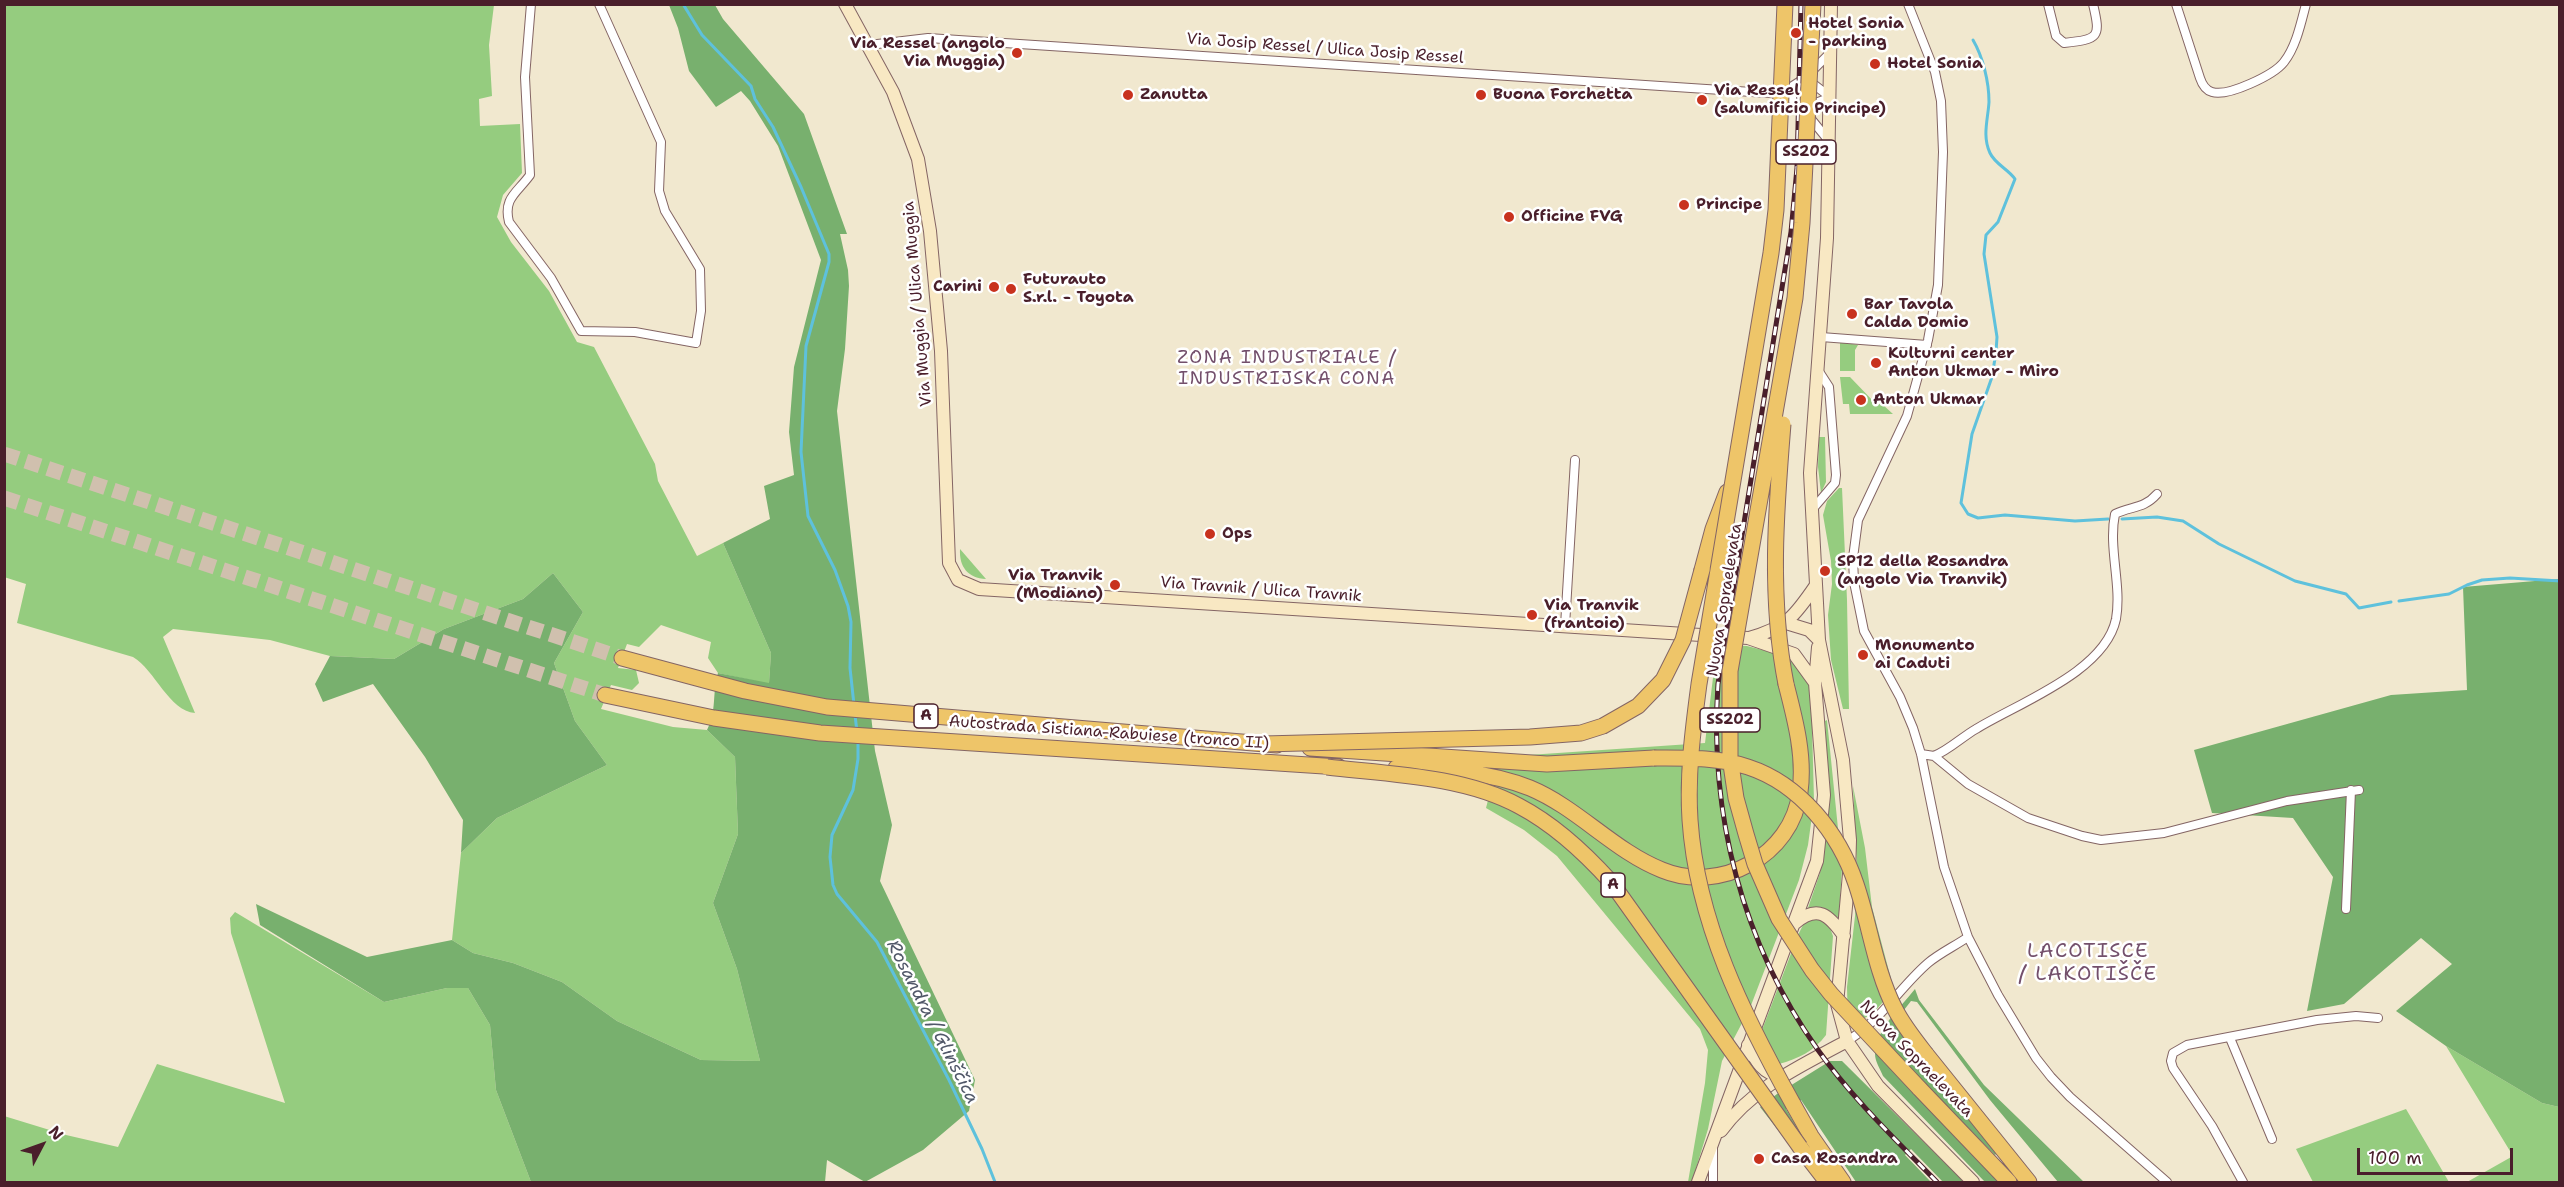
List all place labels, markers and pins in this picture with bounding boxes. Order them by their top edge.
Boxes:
place label: Hotel Sonia - parking [1808,14,1904,52]
marker: Hotel Sonia - parking [1789,26,1803,40]
place label: Via Ressel (angolo Via Muggia) [850,34,1005,72]
marker: Via Ressel (angolo Via Muggia) [1010,46,1024,60]
place label: Hotel Sonia [1887,54,1983,74]
marker: Hotel Sonia [1868,57,1882,71]
place label: Via Ressel (salumificio Principe) [1714,81,1886,119]
place label: Zanutta [1140,85,1208,105]
place label: Buona Forchetta [1493,85,1632,105]
marker: Zanutta [1121,88,1135,102]
marker: Buona Forchetta [1474,88,1488,102]
marker: Via Ressel (salumificio Principe) [1695,93,1709,107]
place label: Principe [1696,195,1762,215]
marker: Principe [1677,198,1691,212]
place label: Officine FVG [1521,207,1622,227]
marker: Officine FVG [1502,210,1516,224]
place label: Futurauto S.r.l. - Toyota [1023,270,1134,308]
place label: Carini [933,277,982,297]
marker: Carini [987,280,1001,294]
marker: Futurauto S.r.l. - Toyota [1004,282,1018,296]
place label: Bar Tavola Calda Domio [1864,295,1969,333]
marker: Bar Tavola Calda Domio [1845,307,1859,321]
place label: Kulturni center Anton Ukmar - Miro [1888,344,2059,382]
marker: Kulturni center Anton Ukmar - Miro [1869,356,1883,370]
place label: Anton Ukmar [1873,390,1985,410]
marker: Anton Ukmar [1854,393,1868,407]
place label: Ops [1222,524,1252,544]
marker: Ops [1203,527,1217,541]
place label: SP12 della Rosandra (angolo Via Tranvik) [1837,552,2008,590]
marker: SP12 della Rosandra (angolo Via Tranvik) [1818,564,1832,578]
place label: Via Tranvik (Modiano) [1008,566,1103,604]
marker: Via Tranvik (Modiano) [1108,578,1122,592]
place label: Via Tranvik (frantoio) [1544,596,1639,634]
marker: Via Tranvik (frantoio) [1525,608,1539,622]
place label: Monumento ai Caduti [1875,636,1975,674]
marker: Monumento ai Caduti [1856,648,1870,662]
place label: Casa Rosandra [1771,1149,1898,1169]
marker: Casa Rosandra [1752,1152,1766,1166]

